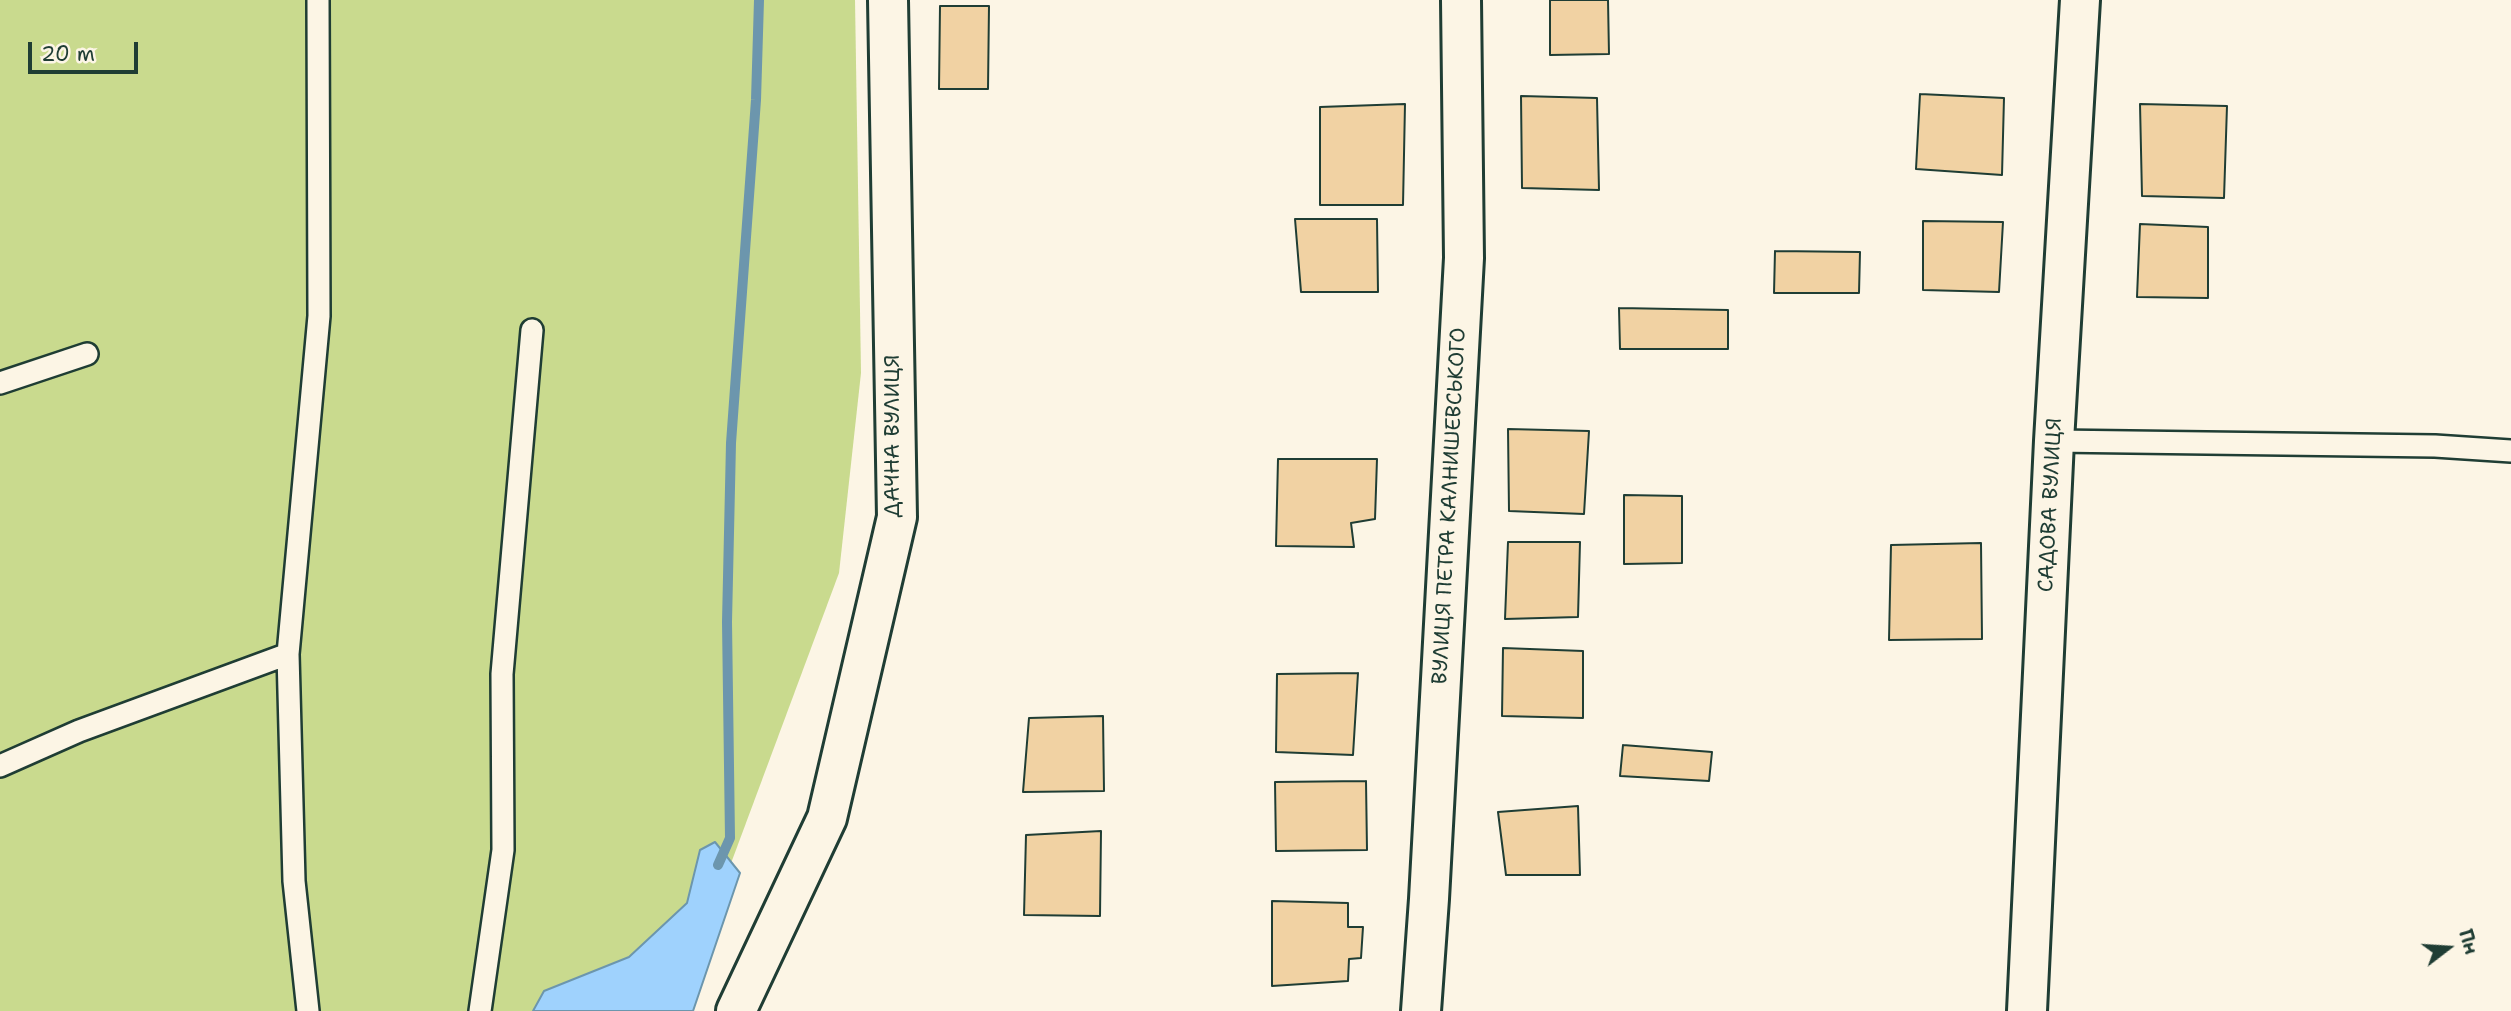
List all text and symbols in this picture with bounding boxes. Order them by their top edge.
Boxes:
scale bar [32,28,142,72]
text: 20 m [41,40,95,68]
street label: ВУЛИЦЯ ПЕТРА КАЛНИШЕВСЬКОГО [1428,327,1472,685]
street label: ДАЧНА ВУЛИЦЯ [881,355,907,517]
street label: САДОВА ВУЛИЦЯ [2034,417,2068,593]
north arrow [2413,913,2483,983]
text: Пн [2453,926,2484,957]

